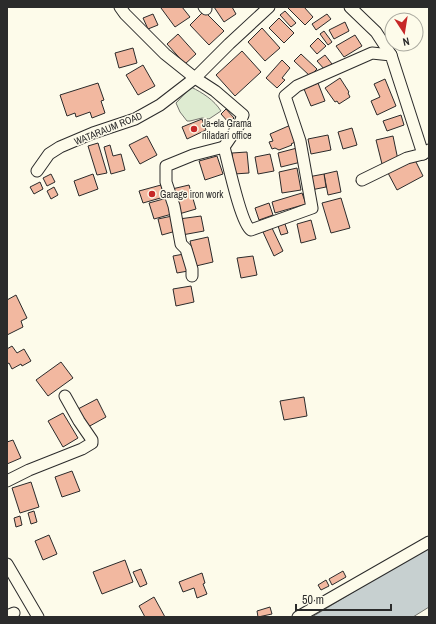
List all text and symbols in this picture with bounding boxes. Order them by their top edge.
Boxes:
north arrow [384,12,424,52]
text: N [401,34,411,49]
street label: WATARAUM ROAD [72,109,144,148]
place label: Ja-ela Grama niladari office [202,117,252,142]
marker: Ja-ela Grama niladari office [189,124,199,134]
place label: Garage iron work [160,188,224,201]
marker: Garage iron work [147,189,157,199]
scale bar [296,586,391,612]
text: 50 m [302,592,324,608]

